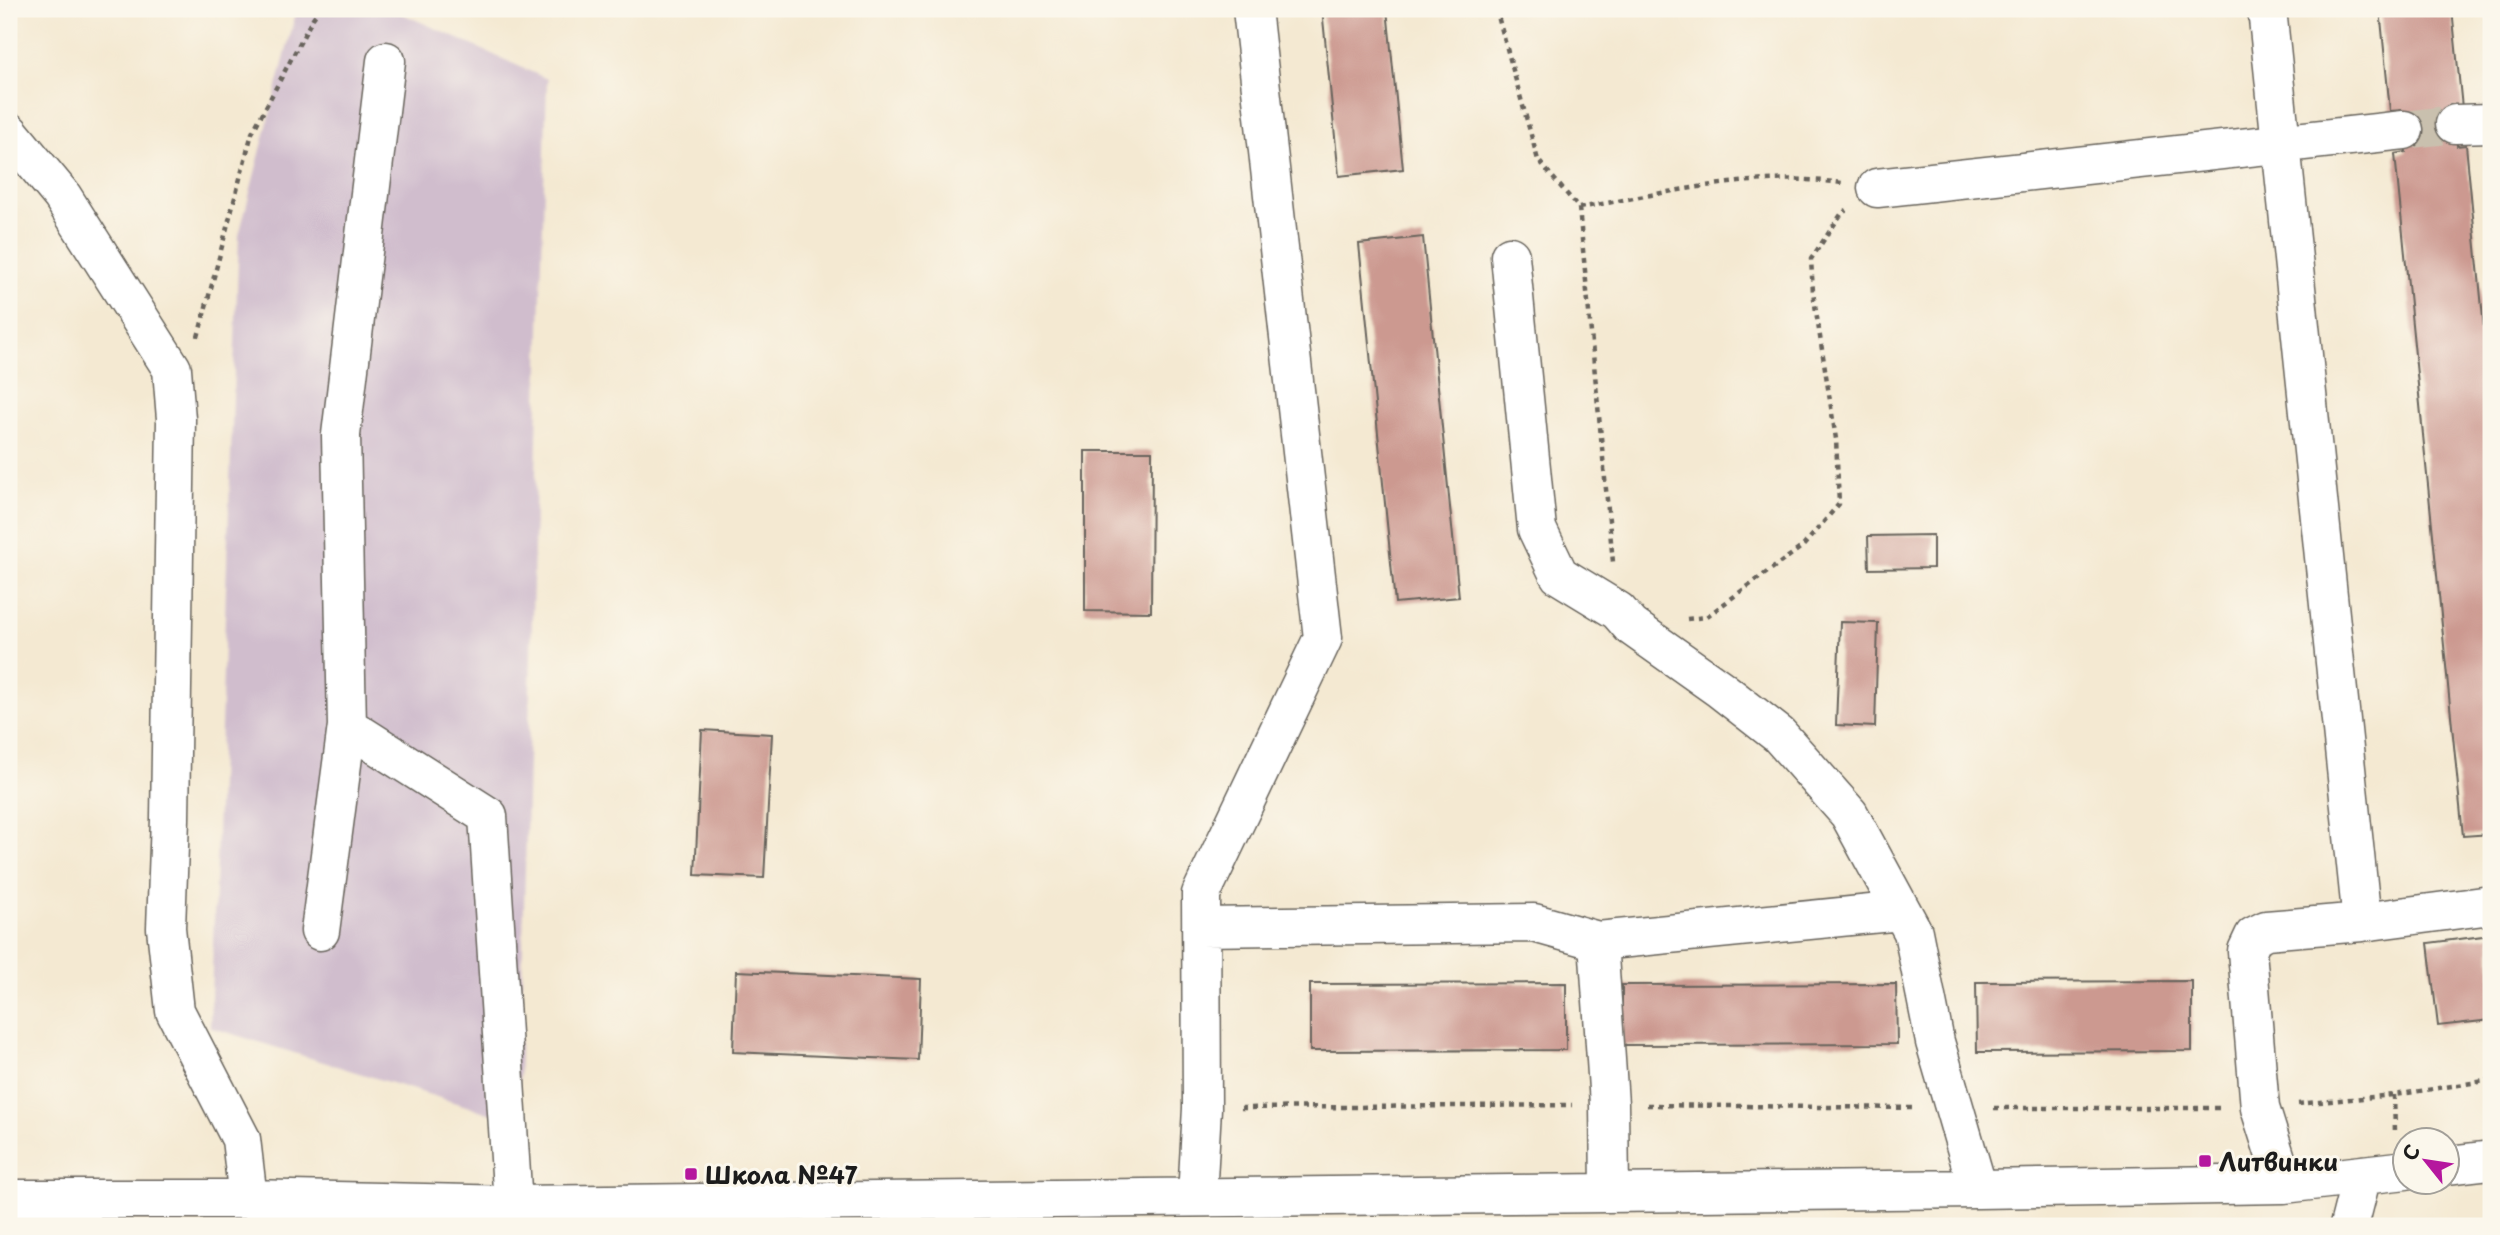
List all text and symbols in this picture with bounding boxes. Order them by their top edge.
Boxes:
north arrow [2392,1126,2462,1196]
text: С [2395,1139,2426,1165]
place label: Литвинки [2219,1143,2338,1179]
marker: Литвинки [2197,1153,2213,1169]
place label: Школа №47 [705,1156,858,1192]
marker: Школа №47 [683,1166,699,1182]

